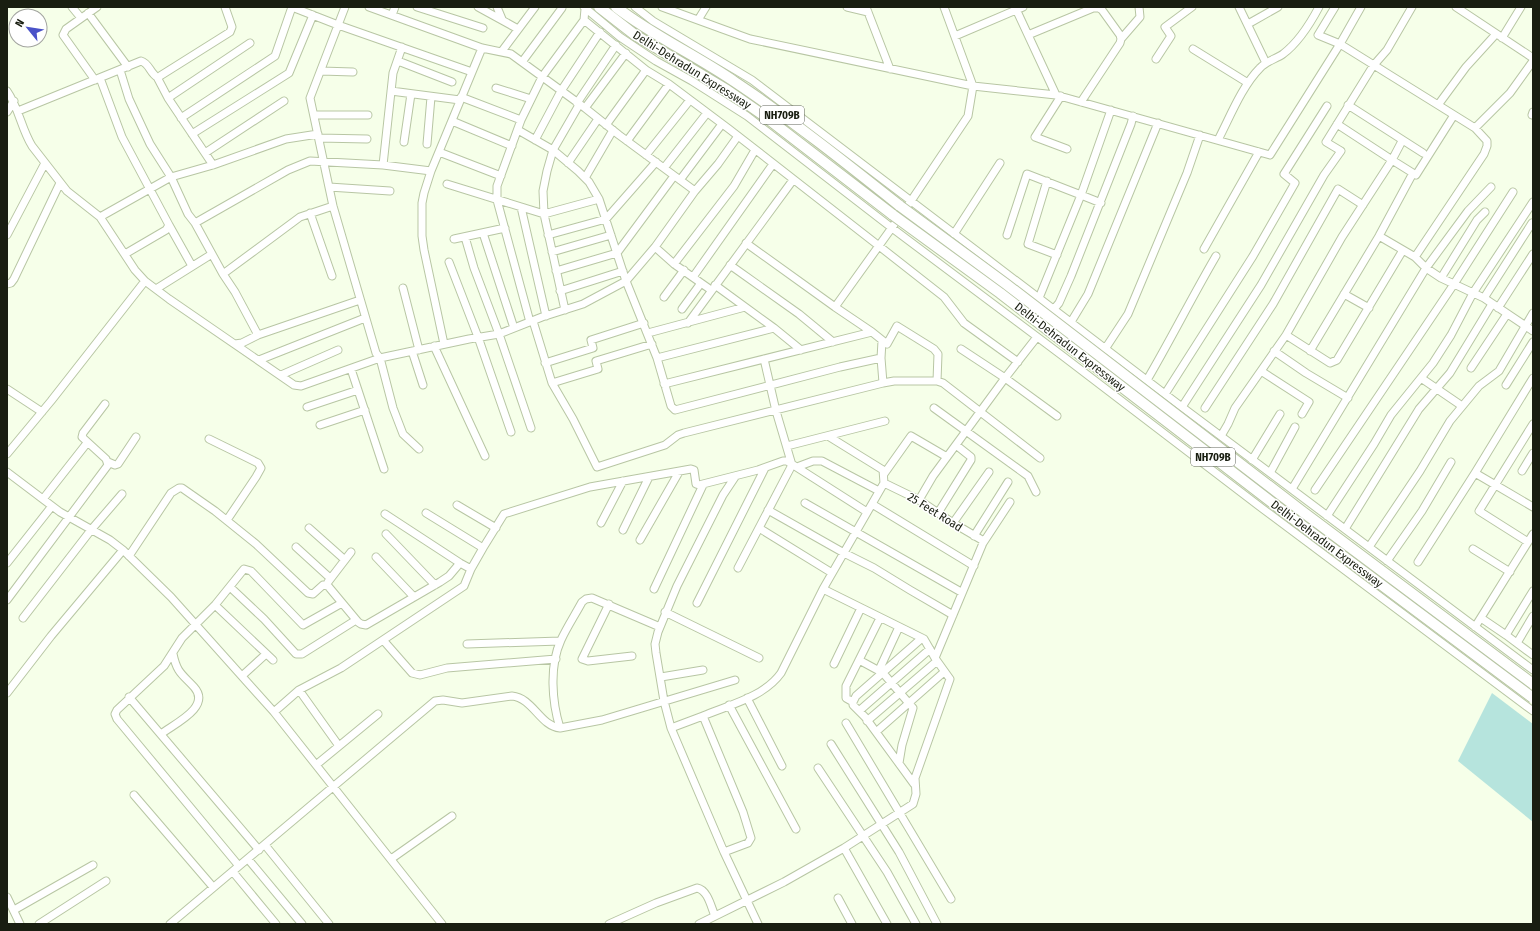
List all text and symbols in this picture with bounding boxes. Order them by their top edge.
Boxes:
north arrow [8,8,48,48]
text: N [12,17,27,29]
street label: Delhi-Dehradun Expressway [630,28,754,112]
road number: NH709B [760,106,804,124]
street label: Delhi-Dehradun Expressway [1012,299,1129,395]
road number: NH709B [1191,448,1235,466]
street label: 25 Feet Road [905,490,965,534]
street label: Delhi-Dehradun Expressway [1268,497,1386,591]

